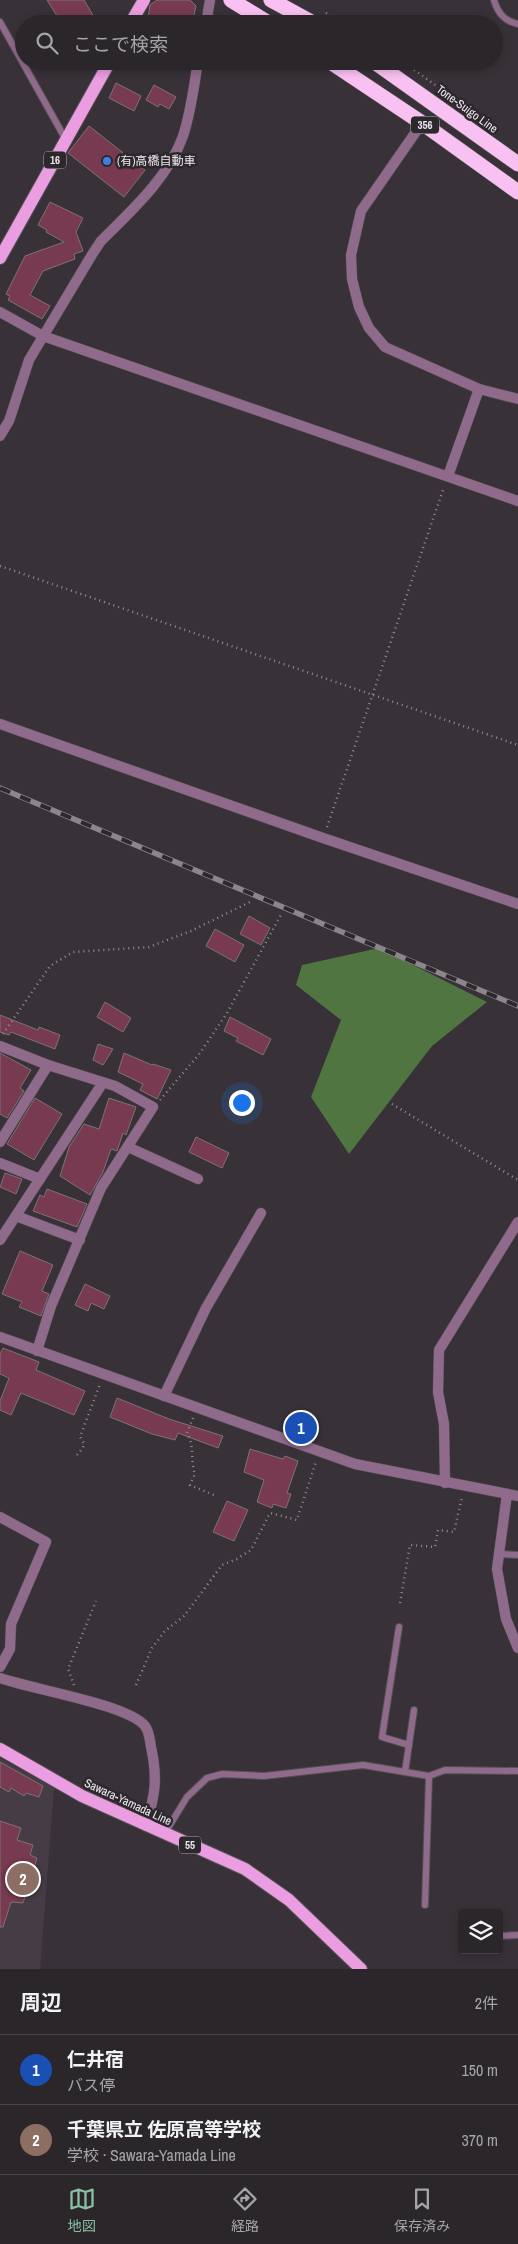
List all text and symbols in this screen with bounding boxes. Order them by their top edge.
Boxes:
search box [15,15,503,70]
icon: search [33,29,61,57]
text: ここで検索 [73,31,168,57]
street label: Tone-Suigo Line [433,81,501,137]
road number: 356 [411,116,439,134]
road number: 16 [44,152,66,168]
place label: (有)高橋自動車 [117,153,196,169]
marker: (有)高橋自動車 [101,155,113,167]
your location [229,1090,255,1116]
pin: 1 [285,1409,317,1447]
street label: Sawara-Yamada Line [82,1775,174,1829]
road number: 55 [179,1836,201,1854]
pin: 2 [7,1860,39,1898]
map controls [458,1909,503,1954]
button: layers [458,1909,503,1954]
text: 周辺 [20,1988,62,2017]
text: 2件 [475,1992,498,2014]
text: 仁井宿 [67,2046,124,2072]
text: 1 [32,2059,40,2081]
text: 150 m [462,2059,498,2081]
text: バス停 [67,2074,115,2096]
text: 千葉県立 佐原高等学校 [67,2116,261,2142]
text: 2 [32,2129,40,2151]
text: 370 m [462,2129,498,2151]
text: 学校 · Sawara-Yamada Line [67,2144,236,2166]
tab: 地図 [68,2185,96,2235]
tab: 経路 [231,2185,259,2235]
tab: 保存済み [394,2185,450,2235]

